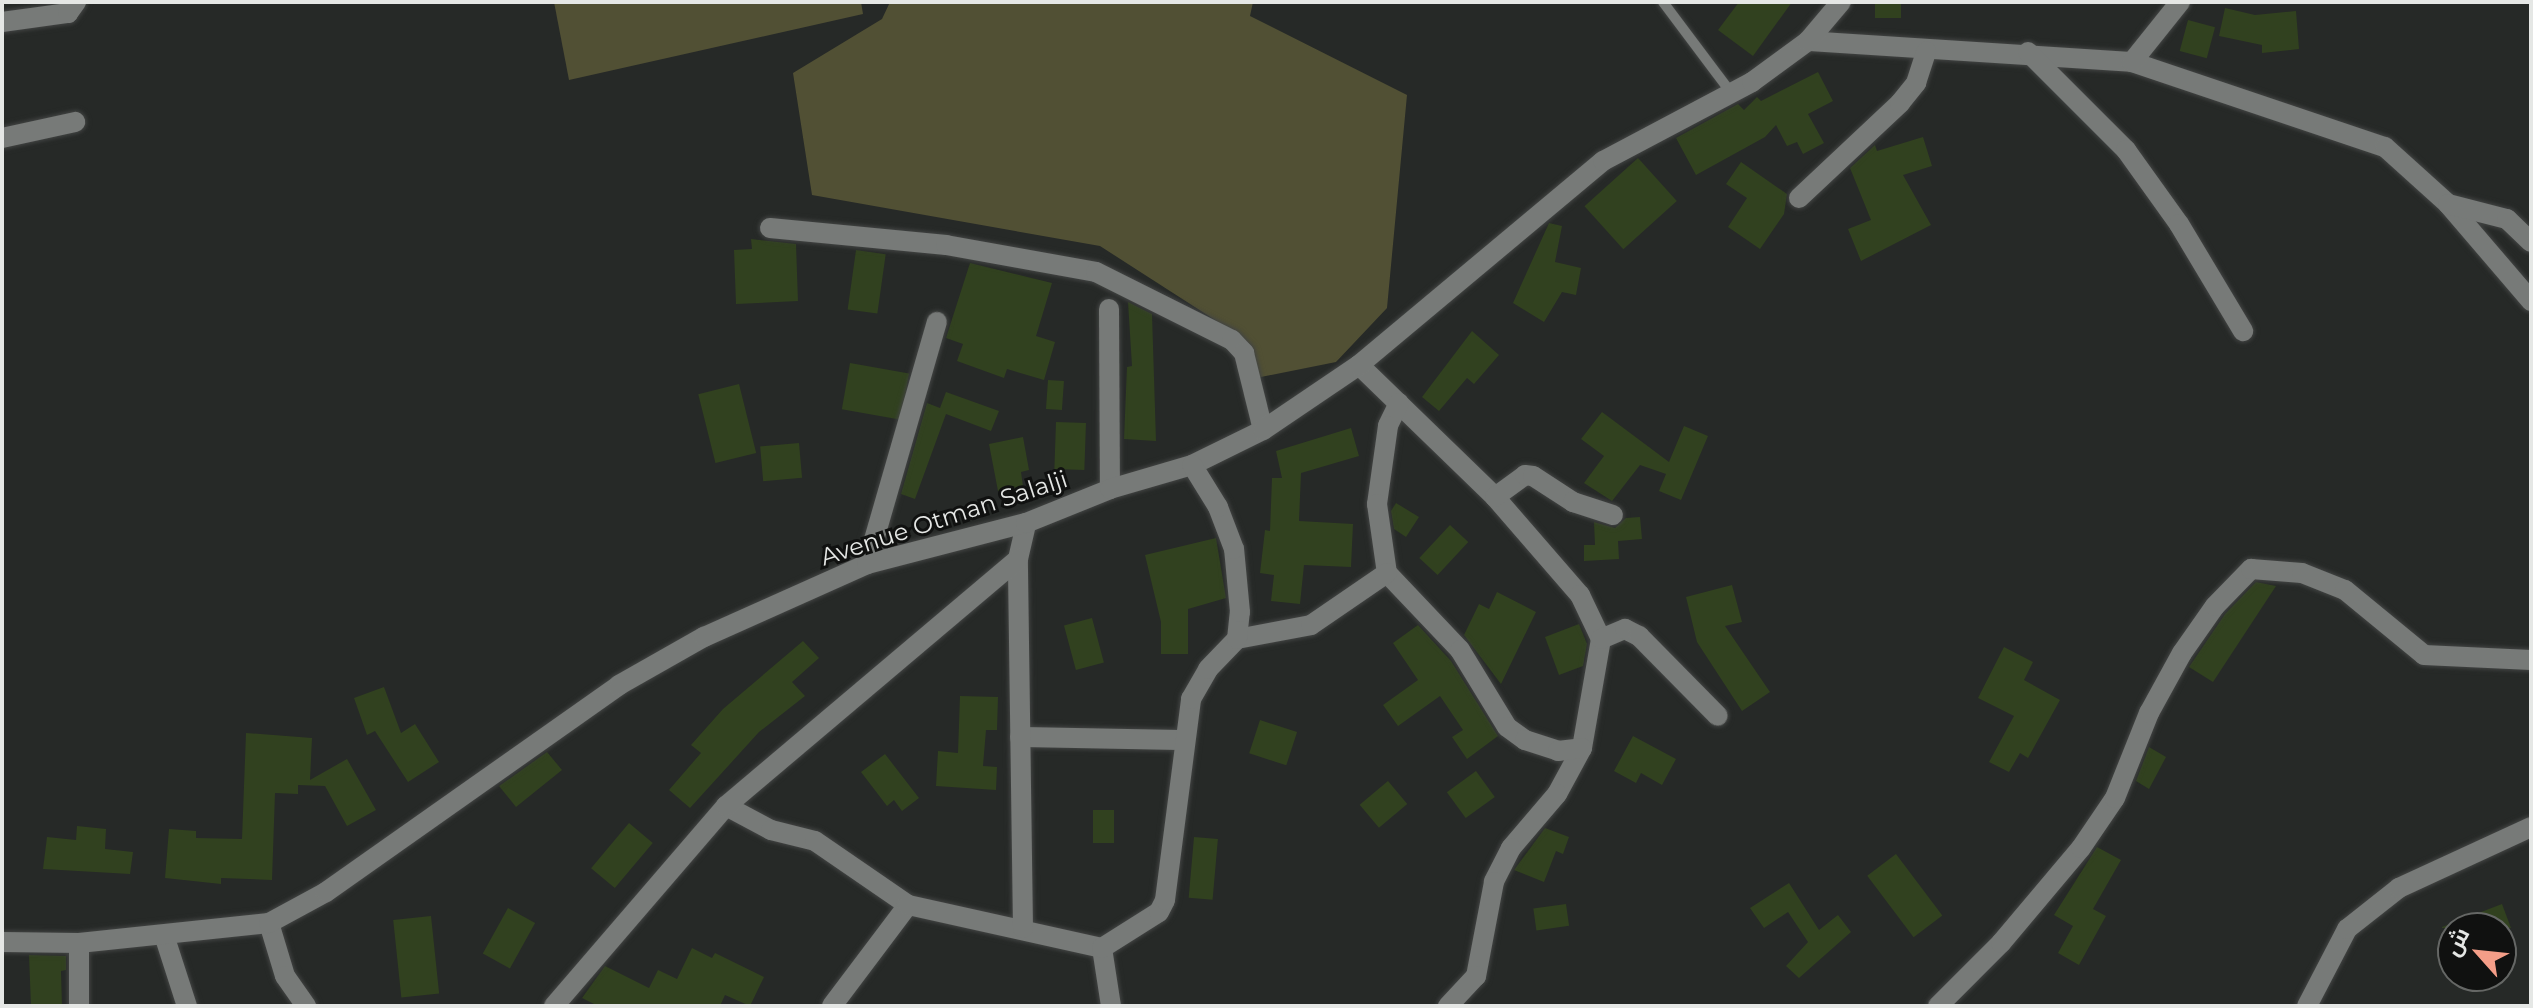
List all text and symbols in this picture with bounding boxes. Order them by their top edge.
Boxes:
street label: Avenue Otman Salalji [817,464,1071,572]
north arrow [2437,912,2517,992]
text: ش [2439,923,2475,960]

